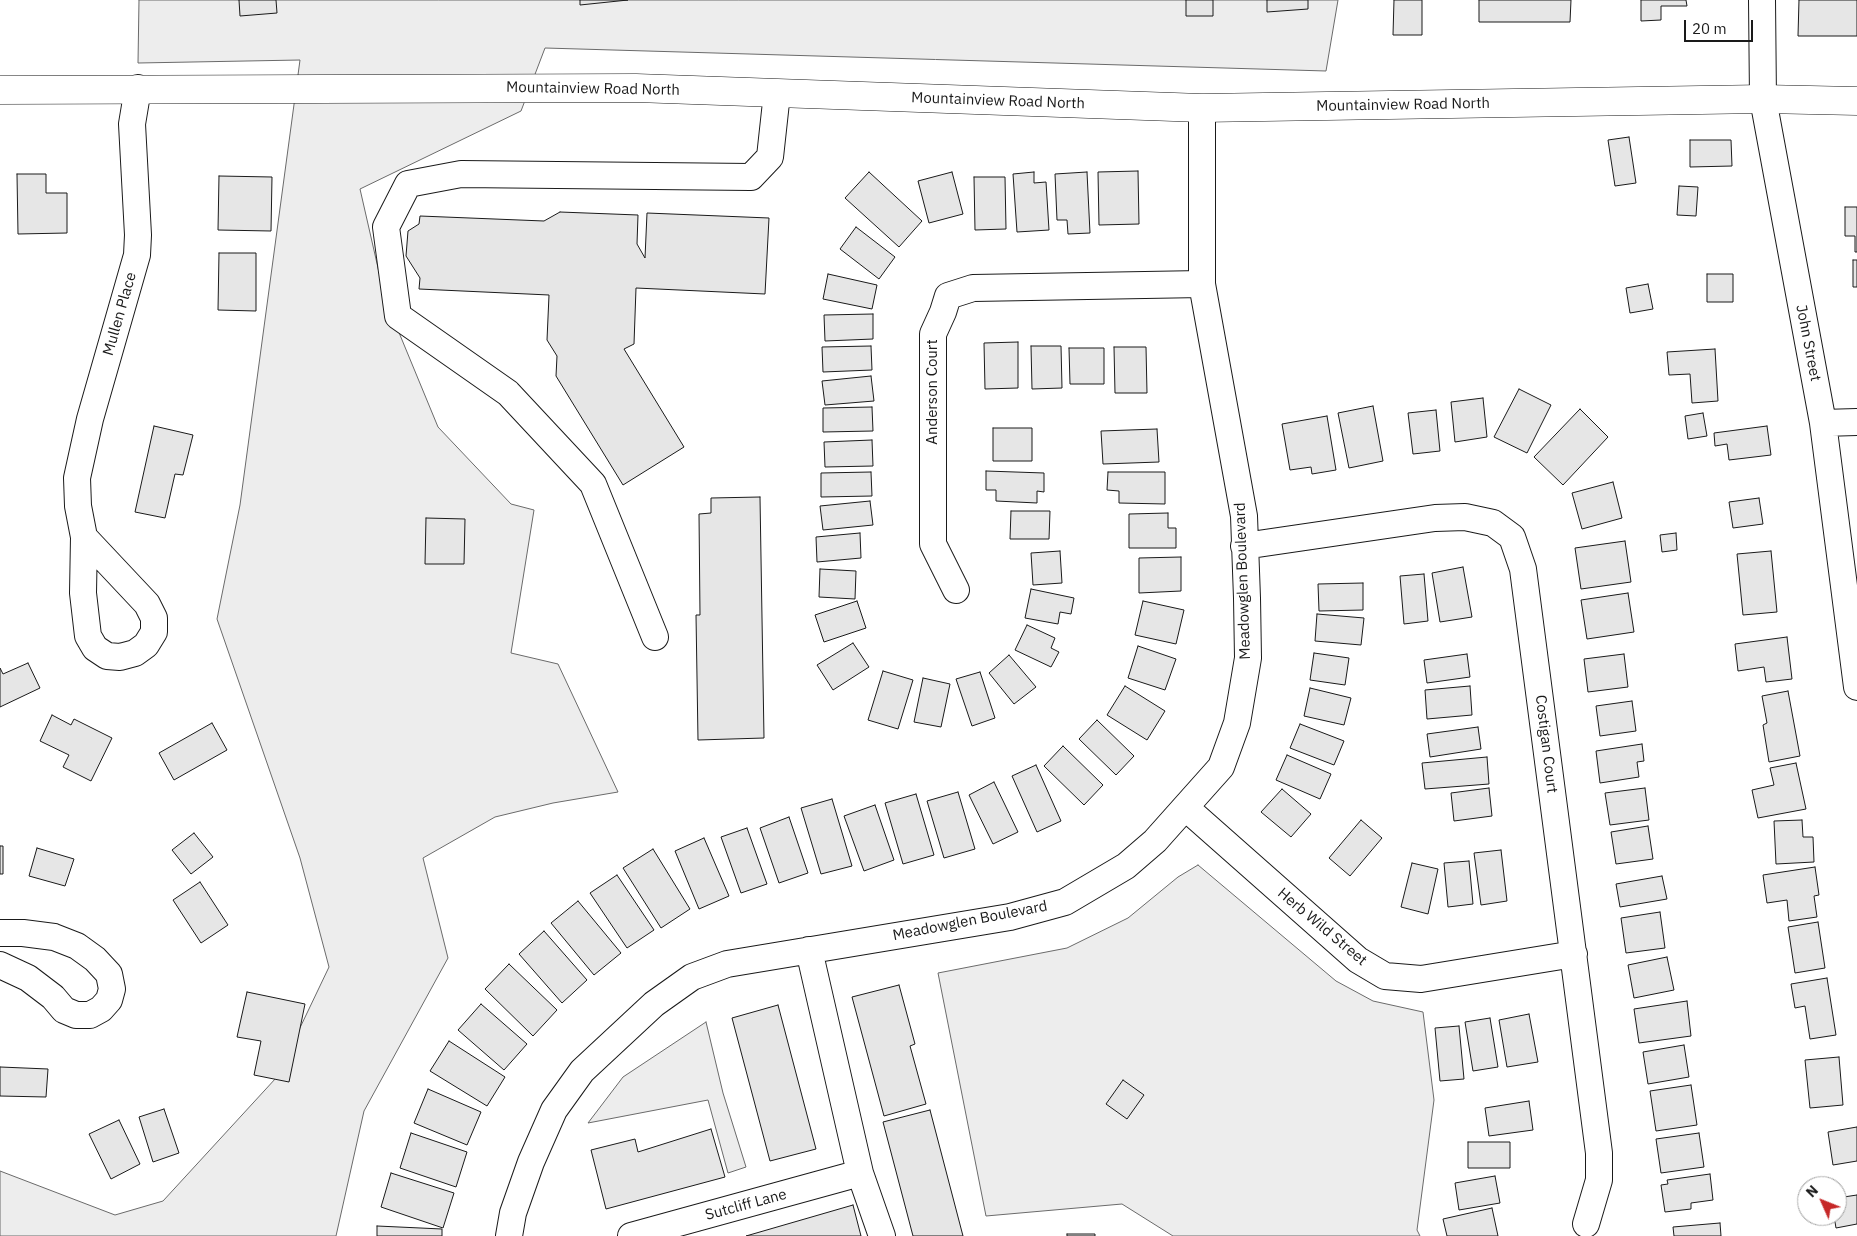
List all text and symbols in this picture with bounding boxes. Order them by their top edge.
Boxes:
scale bar [1687,10,1756,42]
text: 20 m [1692,19,1727,38]
street label: Mountainview Road North [506,78,680,100]
street label: Mountainview Road North [911,89,1085,113]
street label: Mountainview Road North [1316,94,1490,116]
street label: Mullen Place [100,270,140,358]
street label: John Street [1792,303,1824,383]
street label: Anderson Court [924,339,942,445]
street label: Meadowglen Boulevard [1231,502,1255,660]
street label: Costigan Court [1531,694,1561,794]
street label: Herb Wild Street [1274,884,1370,970]
street label: Meadowglen Boulevard [891,897,1049,945]
north arrow [1797,1176,1847,1226]
text: N [1802,1181,1822,1201]
street label: Sutcliff Lane [703,1186,789,1224]

